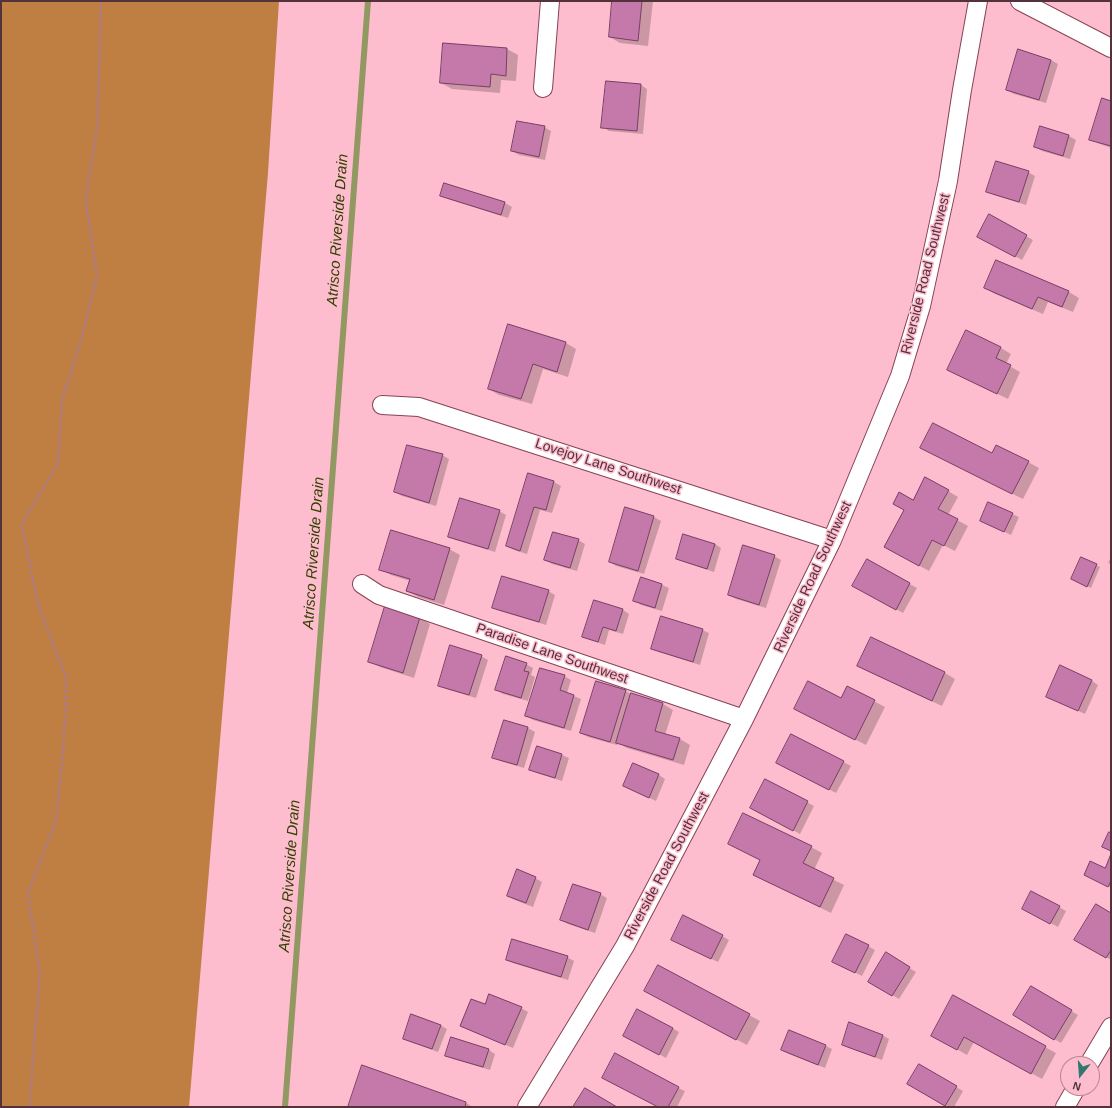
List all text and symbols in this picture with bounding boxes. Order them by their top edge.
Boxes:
water label: Atrisco Riverside Drain [324,153,352,307]
street label: Riverside Road Southwest [898,192,954,356]
street label: Lovejoy Lane Southwest [533,435,683,499]
water label: Atrisco Riverside Drain [300,476,328,630]
street label: Riverside Road Southwest [771,499,855,655]
street label: Paradise Lane Southwest [474,620,630,688]
street label: Riverside Road Southwest [621,789,713,943]
water label: Atrisco Riverside Drain [276,799,304,953]
north arrow [1060,1056,1100,1096]
text: N [1071,1080,1082,1093]

